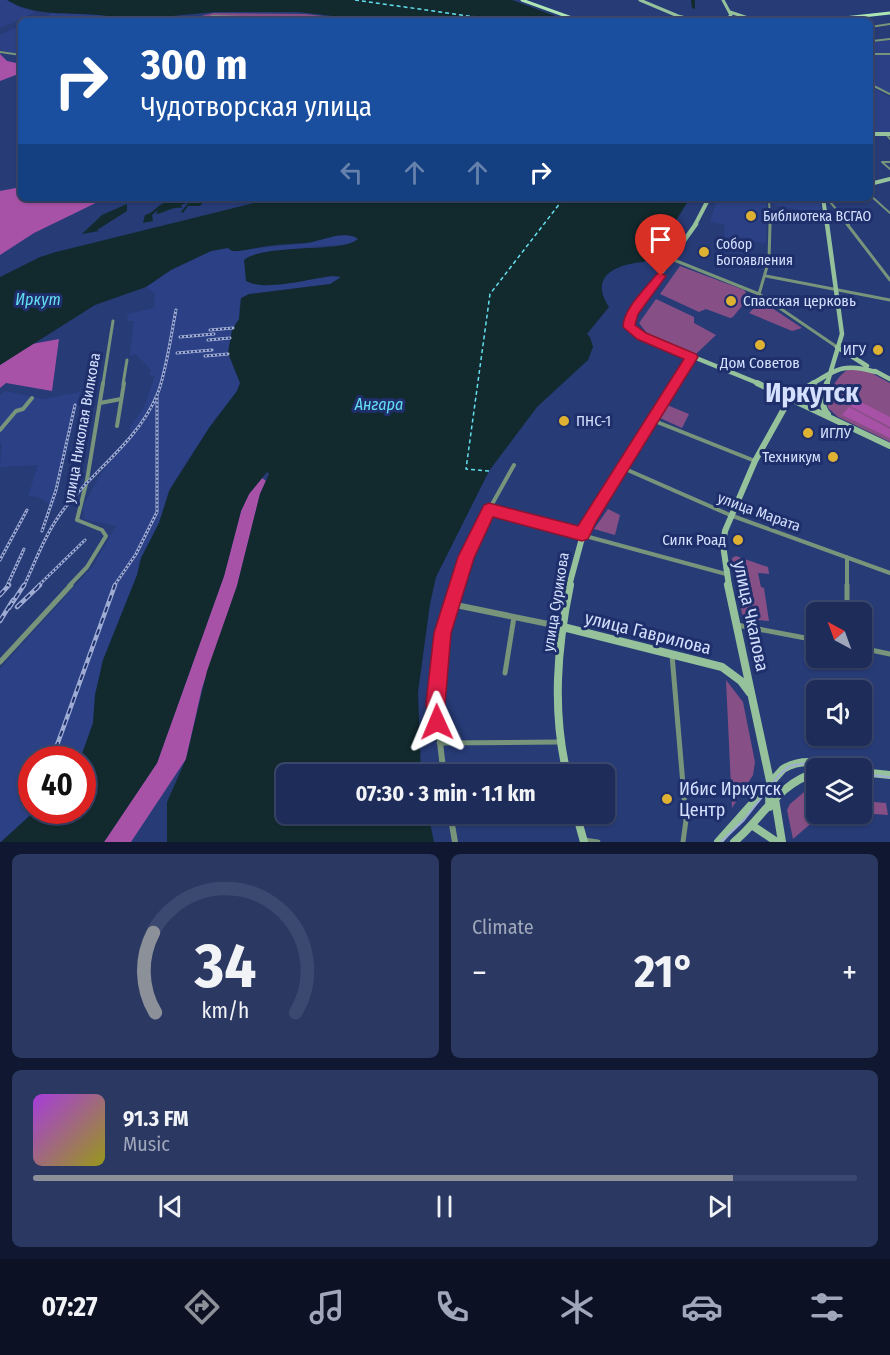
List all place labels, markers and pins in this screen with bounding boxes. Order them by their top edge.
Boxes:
place label: Библиотека ВСГАО [763,208,872,225]
marker: Библиотека ВСГАО [744,209,758,223]
pin [635,214,686,276]
place label: Собор Богоявления [716,236,793,269]
marker: Собор Богоявления [697,245,711,259]
place label: Спасская церковь [743,292,856,310]
marker: Спасская церковь [724,294,738,308]
marker: Дом Советов [753,338,767,352]
place label: ИГУ [843,341,867,359]
marker: ИГУ [871,343,885,357]
place label: Дом Советов [719,354,800,372]
place label: ПНС-1 [576,412,611,430]
marker: ПНС-1 [557,414,571,428]
place label: ИГЛУ [820,424,852,442]
marker: ИГЛУ [801,426,815,440]
place label: Техникум [762,448,821,466]
marker: Техникум [826,450,840,464]
place label: Силк Роад [662,531,726,549]
marker: Силк Роад [731,533,745,547]
place label: Ибис Иркутск Центр [679,778,781,821]
marker: Ибис Иркутск Центр [660,792,674,806]

